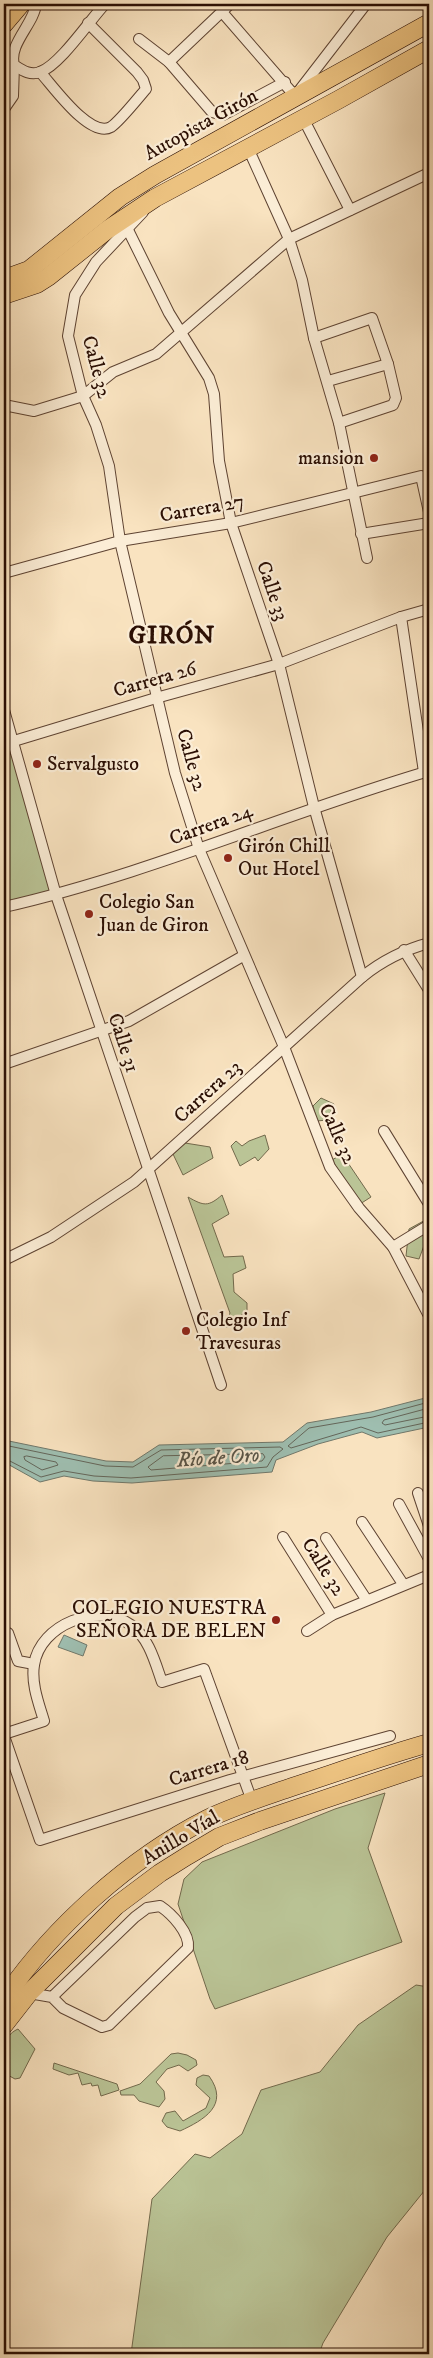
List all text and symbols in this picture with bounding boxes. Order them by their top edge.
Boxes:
street label: Autopista Girón [140,83,263,167]
street label: Calle 32 [76,333,116,401]
place label: mansion [298,446,365,471]
marker: mansion [368,452,380,464]
street label: Carrera 27 [158,489,246,529]
street label: Calle 33 [250,558,294,624]
district label: GIRÓN [128,620,216,651]
street label: Carrera 26 [110,656,200,704]
street label: Calle 32 [170,726,212,794]
place label: Servalgusto [47,752,139,777]
marker: Servalgusto [31,758,43,770]
street label: Carrera 24 [166,798,256,852]
place label: Girón Chill Out Hotel [238,834,330,882]
marker: Girón Chill Out Hotel [222,852,234,864]
place label: Colegio San Juan de Giron [97,890,209,938]
marker: Colegio San Juan de Giron [83,908,95,920]
street label: Calle 31 [102,1010,144,1076]
street label: Carrera 23 [169,1055,247,1129]
street label: Calle 32 [313,1100,361,1168]
place label: Colegio Inf Travesuras [196,1308,291,1356]
marker: Colegio Inf Travesuras [180,1325,192,1337]
water label: Río de Oro [175,1442,260,1474]
street label: Calle 32 [296,1533,351,1601]
place label: COLEGIO NUESTRA SEÑORA DE BELEN [72,1596,266,1644]
marker: COLEGIO NUESTRA SEÑORA DE BELEN [270,1614,282,1626]
street label: Carrera 18 [166,1745,252,1793]
street label: Anillo Víal [138,1805,224,1871]

